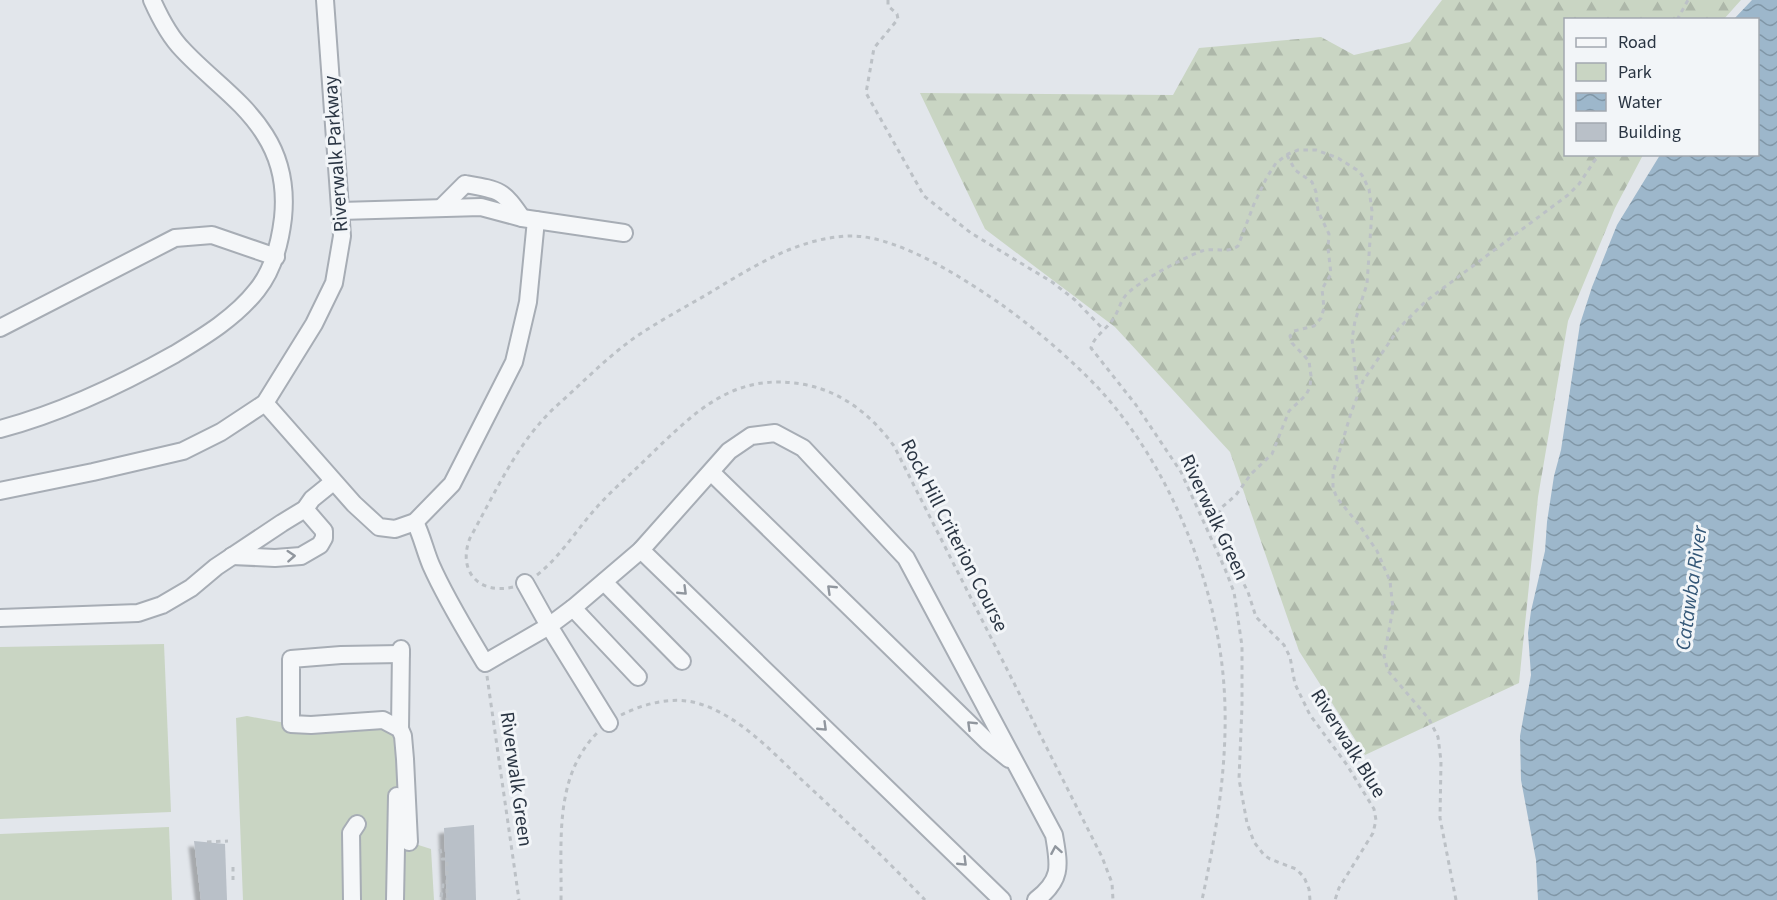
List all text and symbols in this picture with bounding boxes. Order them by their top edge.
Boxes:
legend [1564,18,1759,156]
text: Road [1618,30,1657,55]
text: Park [1618,60,1652,85]
street label: Riverwalk Parkway [317,74,355,233]
text: Water [1618,90,1662,115]
text: Building [1618,120,1681,145]
street label: Rock Hill Criterion Course [893,434,1015,637]
street label: Riverwalk Green [1173,450,1256,585]
water label: Catawba River [1667,523,1715,652]
one-way arrow [286,550,295,563]
one-way arrow [676,584,686,595]
one-way arrow [828,585,839,596]
street label: Riverwalk Blue [1303,684,1393,803]
street label: Riverwalk Green [493,710,539,848]
one-way arrow [815,719,826,730]
one-way arrow [967,721,977,732]
one-way arrow [1050,845,1063,855]
one-way arrow [955,855,966,866]

